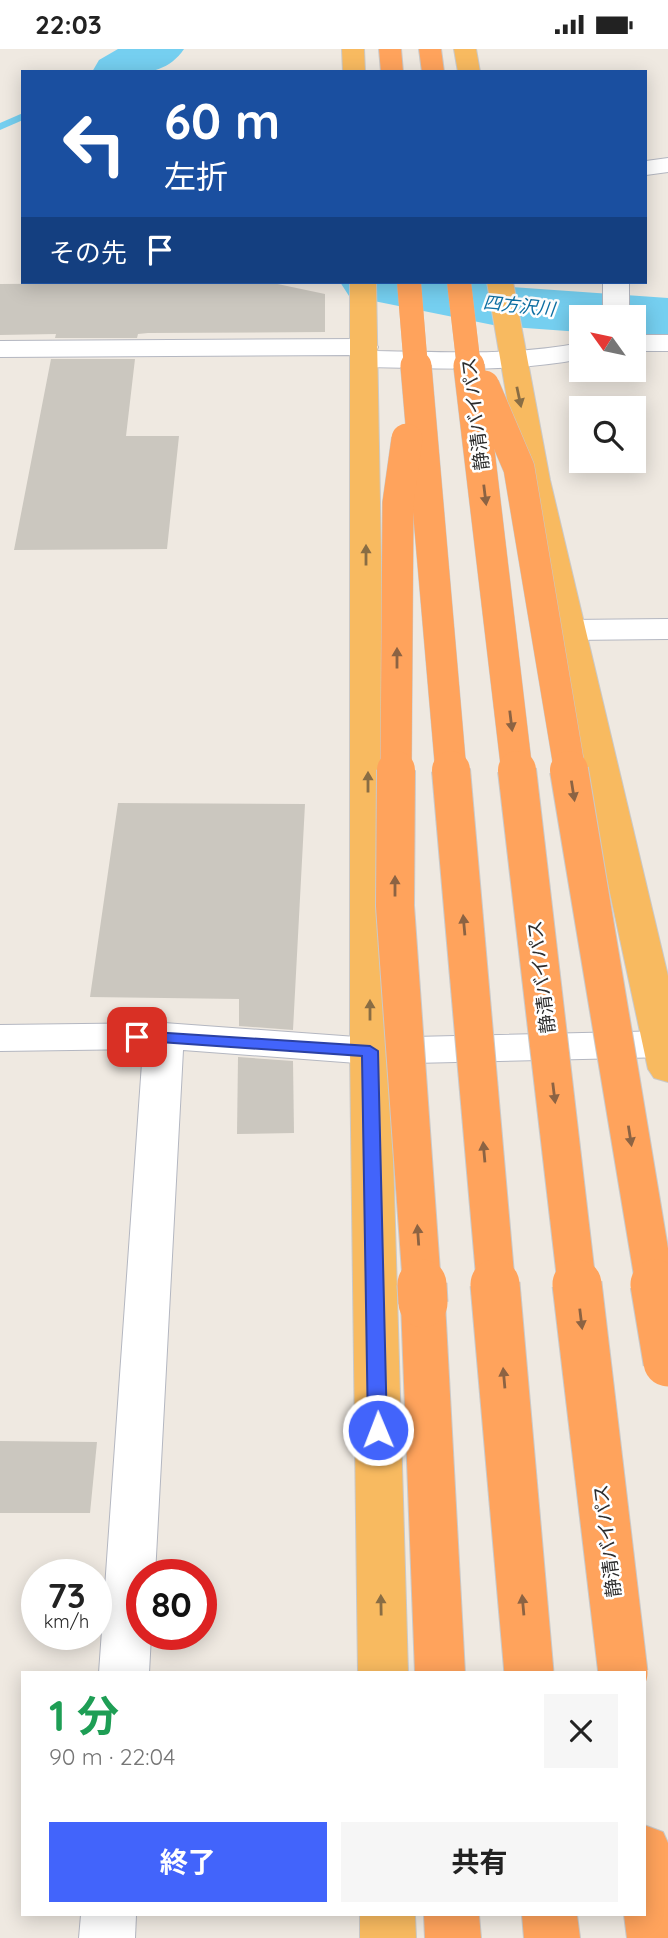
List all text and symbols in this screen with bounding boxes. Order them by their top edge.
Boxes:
text: 22:03 [35,8,102,41]
text: 60 m [164,90,280,151]
icon: left [49,98,140,189]
text: 左折 [164,156,228,196]
icon: arrive [141,231,179,269]
text: その先 [49,236,127,269]
water label: 四方沢川 [482,290,558,321]
north arrow [569,305,646,381]
map controls [569,305,646,473]
street label: 静清バイパス [456,356,494,472]
one-way arrow [514,386,525,408]
button: search [569,396,646,473]
one-way arrow [479,485,490,507]
one-way arrow [360,544,372,566]
one-way arrow [391,647,403,669]
one-way arrow [506,711,517,733]
one-way arrow [362,771,374,793]
one-way arrow [568,780,579,802]
one-way arrow [389,875,401,897]
one-way arrow [458,914,469,936]
street label: 静清バイパス [522,919,560,1035]
one-way arrow [364,999,375,1021]
pin [107,1007,167,1067]
icon: arrive [118,1018,156,1056]
one-way arrow [549,1083,560,1105]
one-way arrow [625,1125,636,1147]
one-way arrow [478,1140,489,1162]
one-way arrow [413,1224,424,1246]
one-way arrow [575,1309,586,1331]
one-way arrow [498,1367,509,1389]
position arrow [341,1393,415,1467]
street label: 静清バイパス [588,1483,626,1599]
speed limit sign: 80 [126,1559,217,1650]
text: 73 [47,1573,86,1617]
one-way arrow [375,1594,387,1616]
one-way arrow [517,1594,528,1616]
text: km/h [44,1610,89,1633]
text: 1 分 [49,1689,119,1742]
button: close [544,1694,618,1768]
text: 90 m · 22:04 [49,1742,175,1771]
button: 終了 [49,1822,327,1902]
button: 共有 [341,1822,618,1902]

